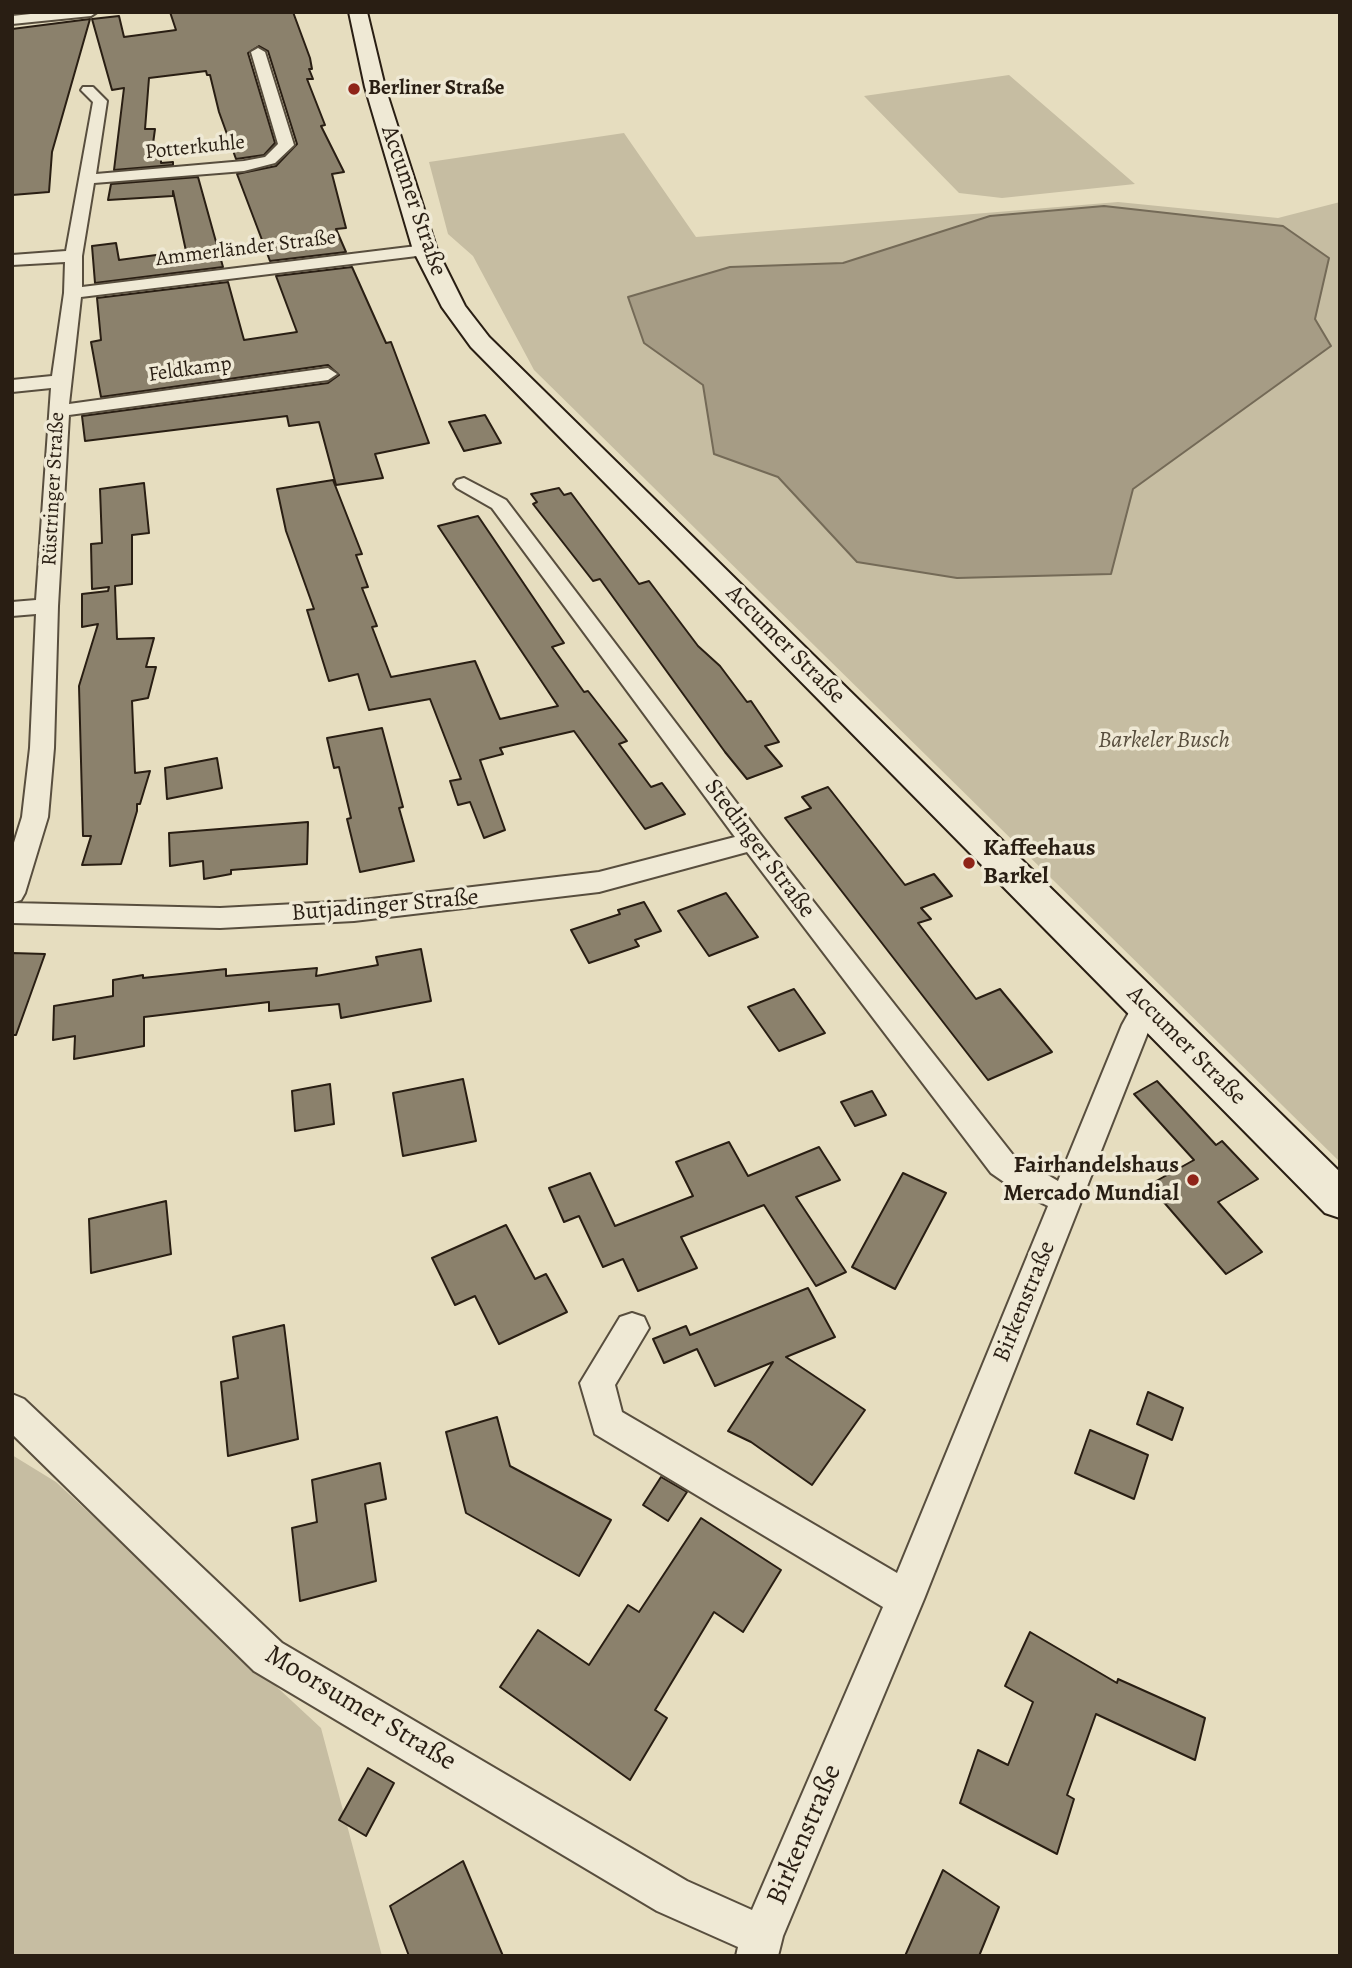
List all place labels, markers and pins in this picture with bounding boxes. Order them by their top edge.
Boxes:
place label: Berliner Straße [368,76,505,102]
marker: Berliner Straße [346,81,362,97]
place label: Kaffeehaus Barkel [983,835,1095,891]
marker: Kaffeehaus Barkel [961,855,977,871]
place label: Fairhandelshaus Mercado Mundial [1003,1152,1179,1208]
marker: Fairhandelshaus Mercado Mundial [1185,1172,1201,1188]

